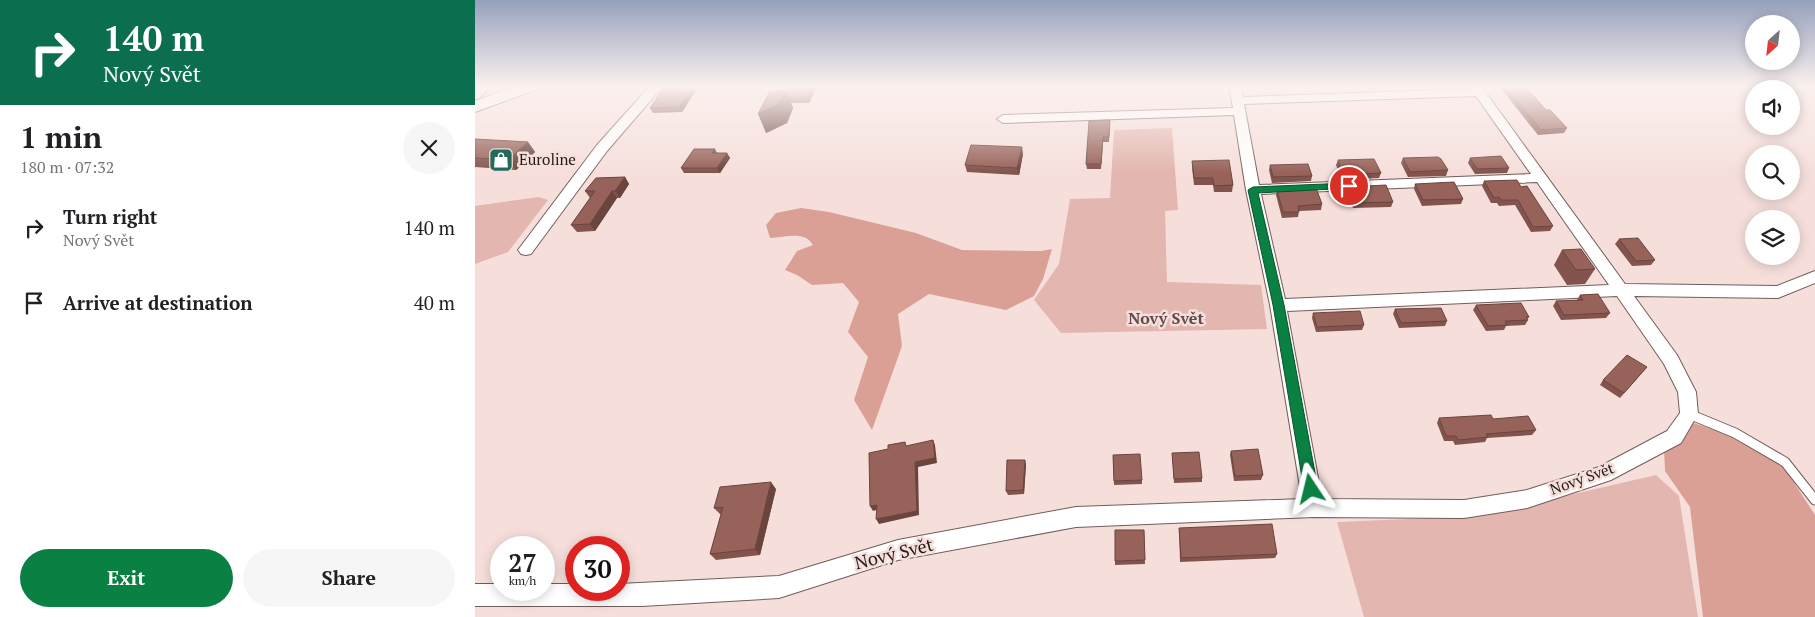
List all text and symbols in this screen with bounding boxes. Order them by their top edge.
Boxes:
text: 140 m [103,15,204,61]
north arrow [1745,15,1800,70]
map controls [1745,15,1800,265]
icon: right [20,20,85,85]
text: Nový Svět [103,59,201,88]
button: sound [1745,80,1800,135]
text: 1 min [20,117,102,157]
button: close [403,122,455,174]
button: search [1745,145,1800,200]
shop icon: Euroline [488,147,514,173]
place label: Euroline [519,149,576,169]
text: 180 m · 07:32 [20,156,114,178]
pin [1328,165,1370,207]
icon: arrive [1335,172,1363,200]
text: Turn right [63,204,157,229]
button: layers [1745,210,1800,265]
icon: right [20,214,48,242]
text: 140 m [404,215,455,240]
text: Nový Svět [63,229,134,251]
icon: arrive [20,289,48,317]
text: Arrive at destination [63,290,252,315]
text: 40 m [414,290,455,315]
district label: Nový Svět [1128,307,1204,329]
street label: Nový Svět [1547,457,1617,499]
position arrow [1284,462,1336,514]
street label: Nový Svět [852,532,936,574]
speed limit sign: 30 [565,536,630,601]
text: 27 [508,546,537,579]
button: Exit [20,549,233,607]
button: Share [243,549,455,607]
text: km/h [509,573,536,588]

